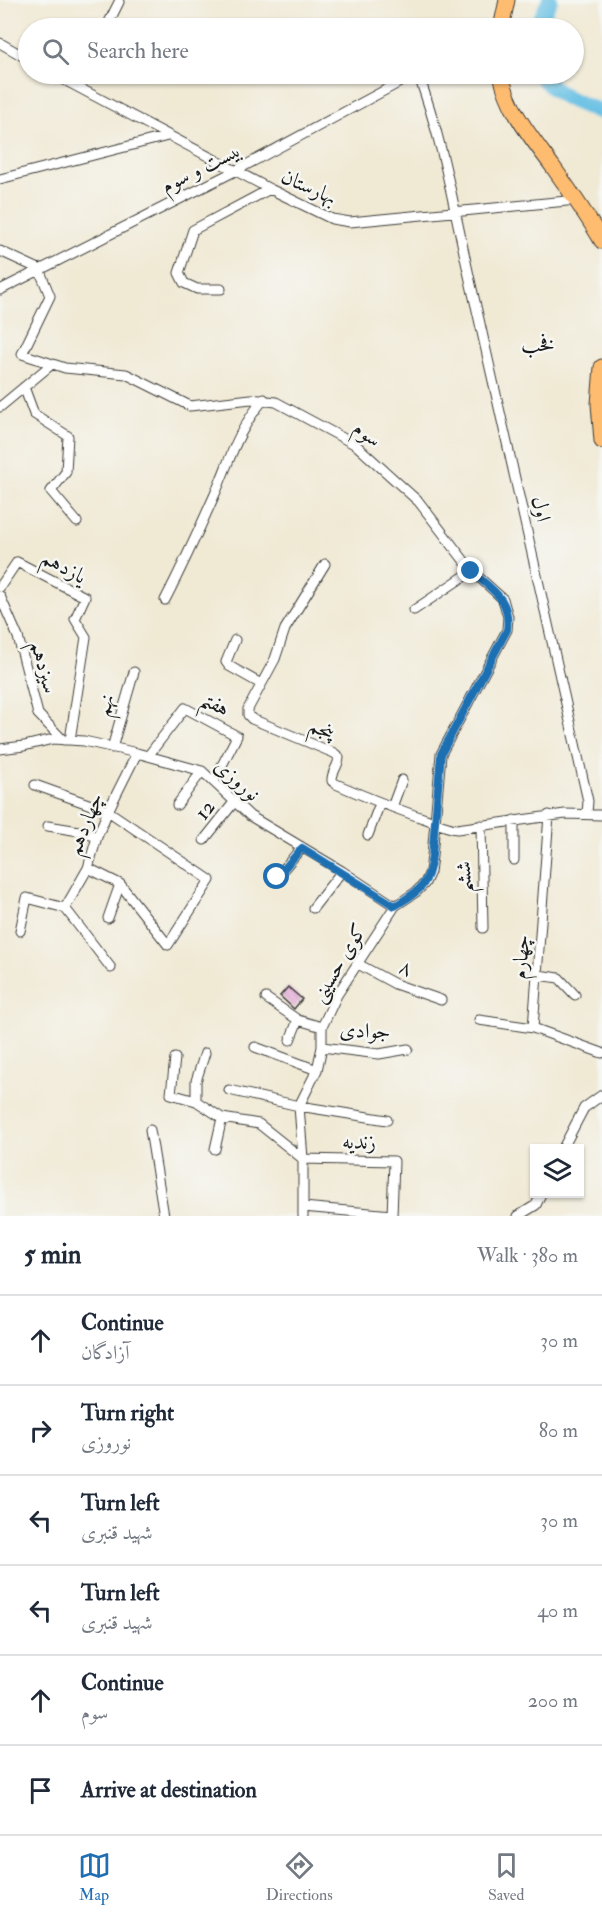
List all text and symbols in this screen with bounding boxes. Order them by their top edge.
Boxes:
search box [18,18,584,84]
icon: search [39,35,72,68]
text: Search here [87,37,189,65]
street label: بیست و سوم [156,136,247,203]
street label: بهارستان [277,163,341,211]
district label: فخب [521,330,555,358]
street label: سوم [345,415,387,457]
street label: اول [525,493,557,525]
street label: یازدهم [34,544,92,596]
route end [457,557,483,583]
street label: سیزدهم [18,638,64,698]
street label: هفتم [193,685,234,729]
street label: نهم [89,691,127,721]
street label: پنجم [303,712,340,753]
street label: نوروزی [208,753,266,807]
street label: چهاردهم [60,789,115,861]
street label: 12 [189,795,221,825]
street label: ششم [450,861,485,893]
route start [263,863,289,889]
street label: کوی حسینی [305,918,374,1008]
street label: چهارم [506,934,540,980]
street label: ۸ [395,953,417,983]
street label: جوادی [339,1017,391,1045]
street label: زندیه [342,1128,376,1156]
map controls [530,1144,584,1198]
button: layers [530,1144,584,1198]
text: 5 min [24,1239,81,1271]
text: Walk · 380 m [477,1243,578,1268]
text: Continue [81,1309,164,1337]
icon: ahead [24,1324,57,1357]
text: 30 m [540,1328,578,1353]
text: آزادگان [81,1340,130,1365]
text: Turn right [81,1399,174,1427]
icon: right [24,1414,57,1447]
text: 80 m [539,1418,578,1443]
text: نوروزی [81,1430,131,1455]
text: Turn left [81,1489,160,1517]
icon: left [24,1504,57,1537]
text: 30 m [540,1508,578,1533]
text: شهید قنبری [81,1520,153,1545]
text: Turn left [81,1579,160,1607]
icon: left [24,1594,57,1627]
text: 40 m [537,1598,578,1623]
text: شهید قنبری [81,1610,153,1635]
text: Continue [81,1669,164,1697]
icon: ahead [24,1684,57,1717]
text: 200 m [528,1688,578,1713]
text: سوم [81,1700,108,1725]
icon: arrive [24,1774,57,1807]
text: Arrive at destination [81,1776,257,1804]
tab: Map [78,1849,111,1905]
tab: Directions [266,1849,333,1905]
tab: Saved [488,1849,524,1905]

